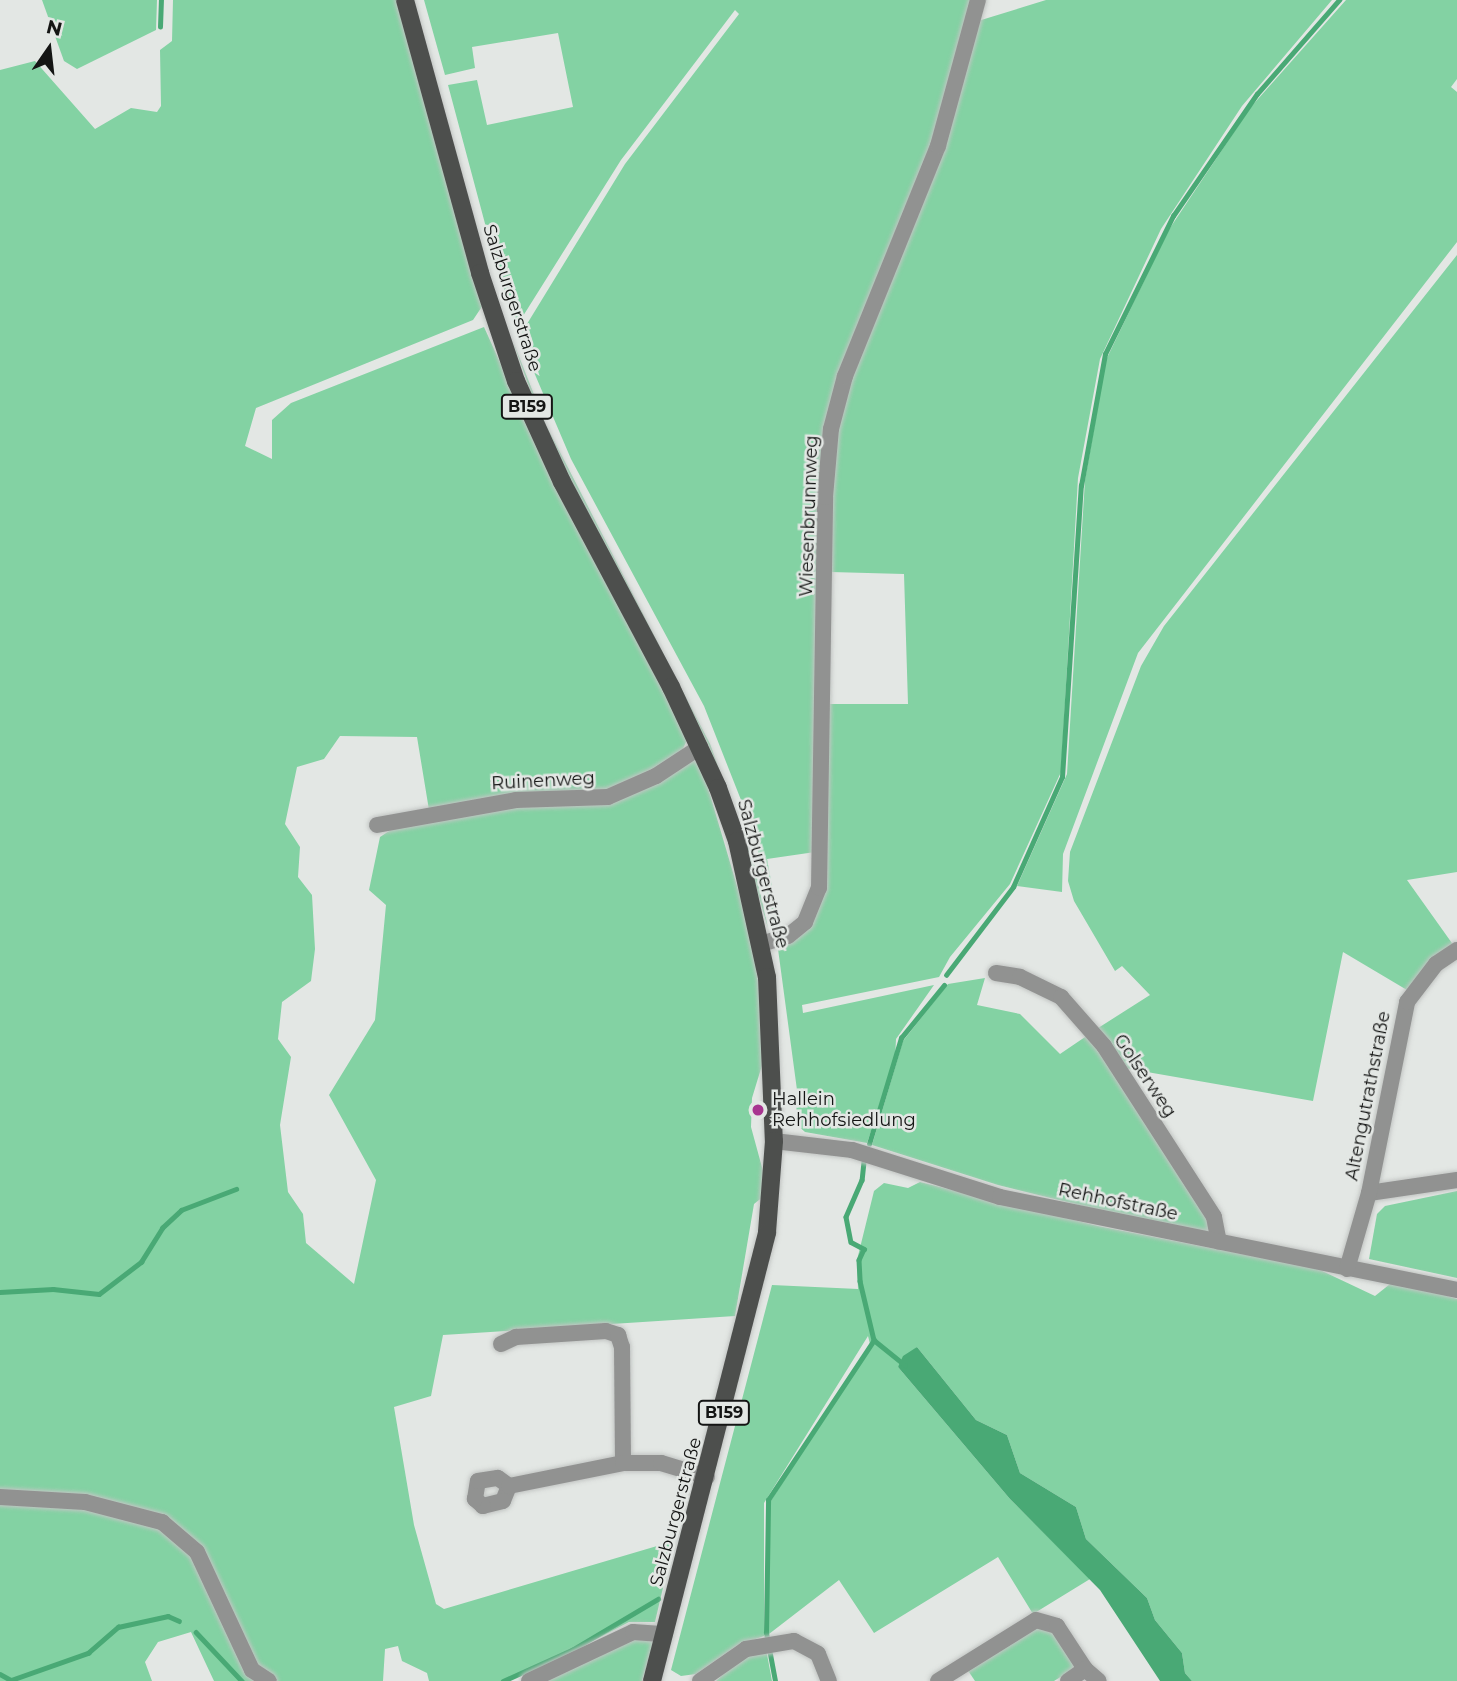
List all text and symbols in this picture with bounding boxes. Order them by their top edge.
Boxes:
north arrow [14,14,84,84]
text: N [44,15,64,41]
street label: Salzburgerstraße [478,222,546,374]
road number: B159 [501,394,553,420]
street label: Wiesenbrunnweg [795,435,823,597]
street label: Ruinenweg [491,768,595,794]
street label: Salzburgerstraße [733,797,793,951]
street label: Altengutrathstraße [1341,1010,1395,1182]
street label: Golserweg [1109,1030,1181,1122]
place label: Hallein Rehhofsiedlung [772,1089,916,1132]
marker: Hallein Rehhofsiedlung [750,1102,766,1118]
street label: Rehhofstraße [1056,1179,1180,1225]
road number: B159 [698,1400,750,1426]
street label: Salzburgerstraße [646,1435,706,1589]

